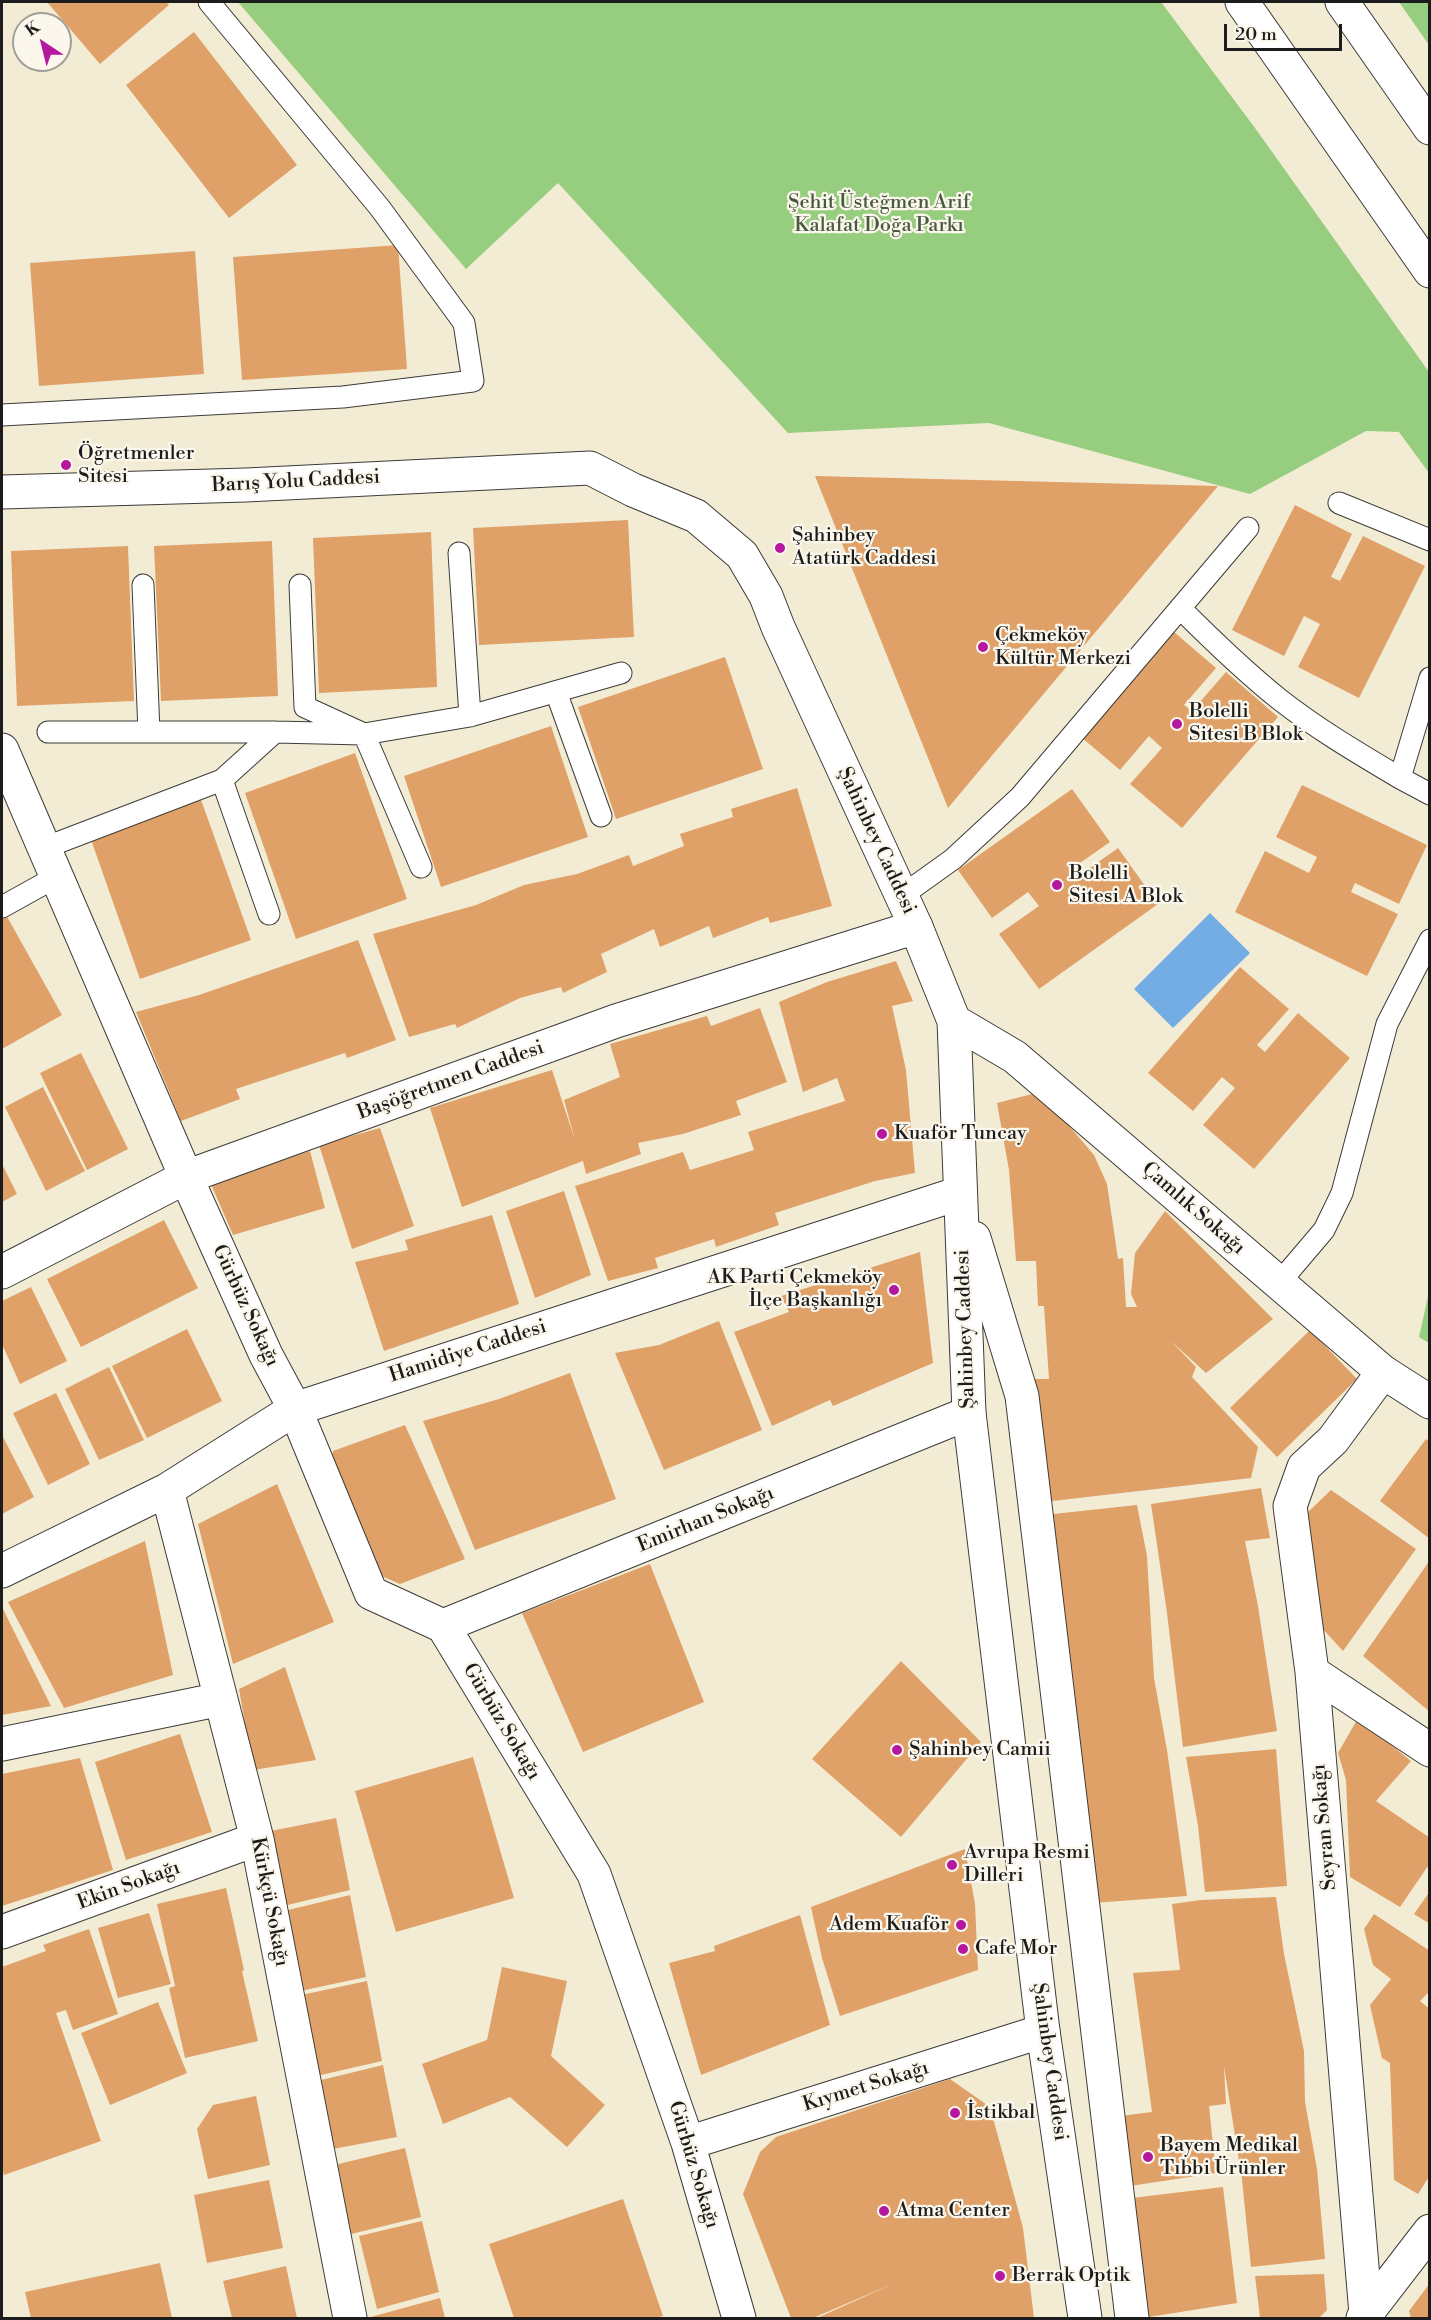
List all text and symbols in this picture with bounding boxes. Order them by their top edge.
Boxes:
north arrow [12,12,72,72]
scale bar [1227,12,1346,50]
text: K [22,17,44,41]
text: 20 m [1235,23,1277,46]
park label: Şehit Üsteğmen Arif Kalafat Doğa Parkı [788,191,970,238]
place label: Öğretmenler Sitesi [78,442,194,489]
marker: Öğretmenler Sitesi [59,458,73,472]
street label: Barış Yolu Caddesi [211,466,381,498]
place label: Şahinbey Atatürk Caddesi [792,524,937,571]
marker: Şahinbey Atatürk Caddesi [773,541,787,555]
place label: Çekmeköy Kültür Merkezi [995,624,1131,671]
marker: Çekmeköy Kültür Merkezi [976,640,990,654]
place label: Bolelli Sitesi B Blok [1189,700,1303,747]
marker: Bolelli Sitesi B Blok [1170,717,1184,731]
street label: Şahinbey Caddesi [831,764,921,918]
place label: Bolelli Sitesi A Blok [1069,862,1183,909]
marker: Bolelli Sitesi A Blok [1050,878,1064,892]
street label: Başöğretmen Caddesi [355,1036,547,1126]
place label: Kuaför Tuncay [894,1122,1027,1146]
marker: Kuaför Tuncay [875,1127,889,1141]
street label: Çamlık Sokağı [1136,1158,1250,1260]
street label: Gürbüz Sokağı [206,1241,284,1371]
street label: Şahinbey Caddesi [951,1249,981,1409]
place label: AK Parti Çekmeköy İlçe Başkanlığı [707,1266,882,1313]
marker: AK Parti Çekmeköy İlçe Başkanlığı [887,1283,901,1297]
street label: Hamidiye Caddesi [386,1315,550,1389]
street label: Emirhan Sokağı [634,1482,778,1558]
street label: Gürbüz Sokağı [457,1659,545,1785]
place label: Şahinbey Camii [909,1738,1051,1762]
marker: Şahinbey Camii [890,1743,904,1757]
street label: Seyran Sokağı [1308,1763,1342,1891]
street label: Kürkçü Sokağı [245,1835,293,1969]
place label: Avrupa Resmi Dilleri [964,1841,1090,1888]
street label: Ekin Sokağı [74,1856,184,1916]
marker: Avrupa Resmi Dilleri [945,1858,959,1872]
place label: Adem Kuaför [829,1913,949,1937]
marker: Adem Kuaför [954,1918,968,1932]
place label: Cafe Mor [975,1937,1057,1961]
marker: Cafe Mor [956,1942,970,1956]
street label: Şahinbey Caddesi [1026,1981,1072,2143]
street label: Kıymet Sokağı [800,2056,932,2118]
street label: Gürbüz Sokağı [662,2098,724,2232]
place label: İstikbal [967,2101,1035,2125]
marker: İstikbal [948,2106,962,2120]
place label: Bayem Medikal Tıbbi Ürünler [1160,2134,1298,2181]
marker: Bayem Medikal Tıbbi Ürünler [1141,2150,1155,2164]
place label: Atma Center [896,2199,1010,2223]
marker: Atma Center [877,2204,891,2218]
place label: Berrak Optik [1012,2264,1130,2288]
marker: Berrak Optik [993,2269,1007,2283]

